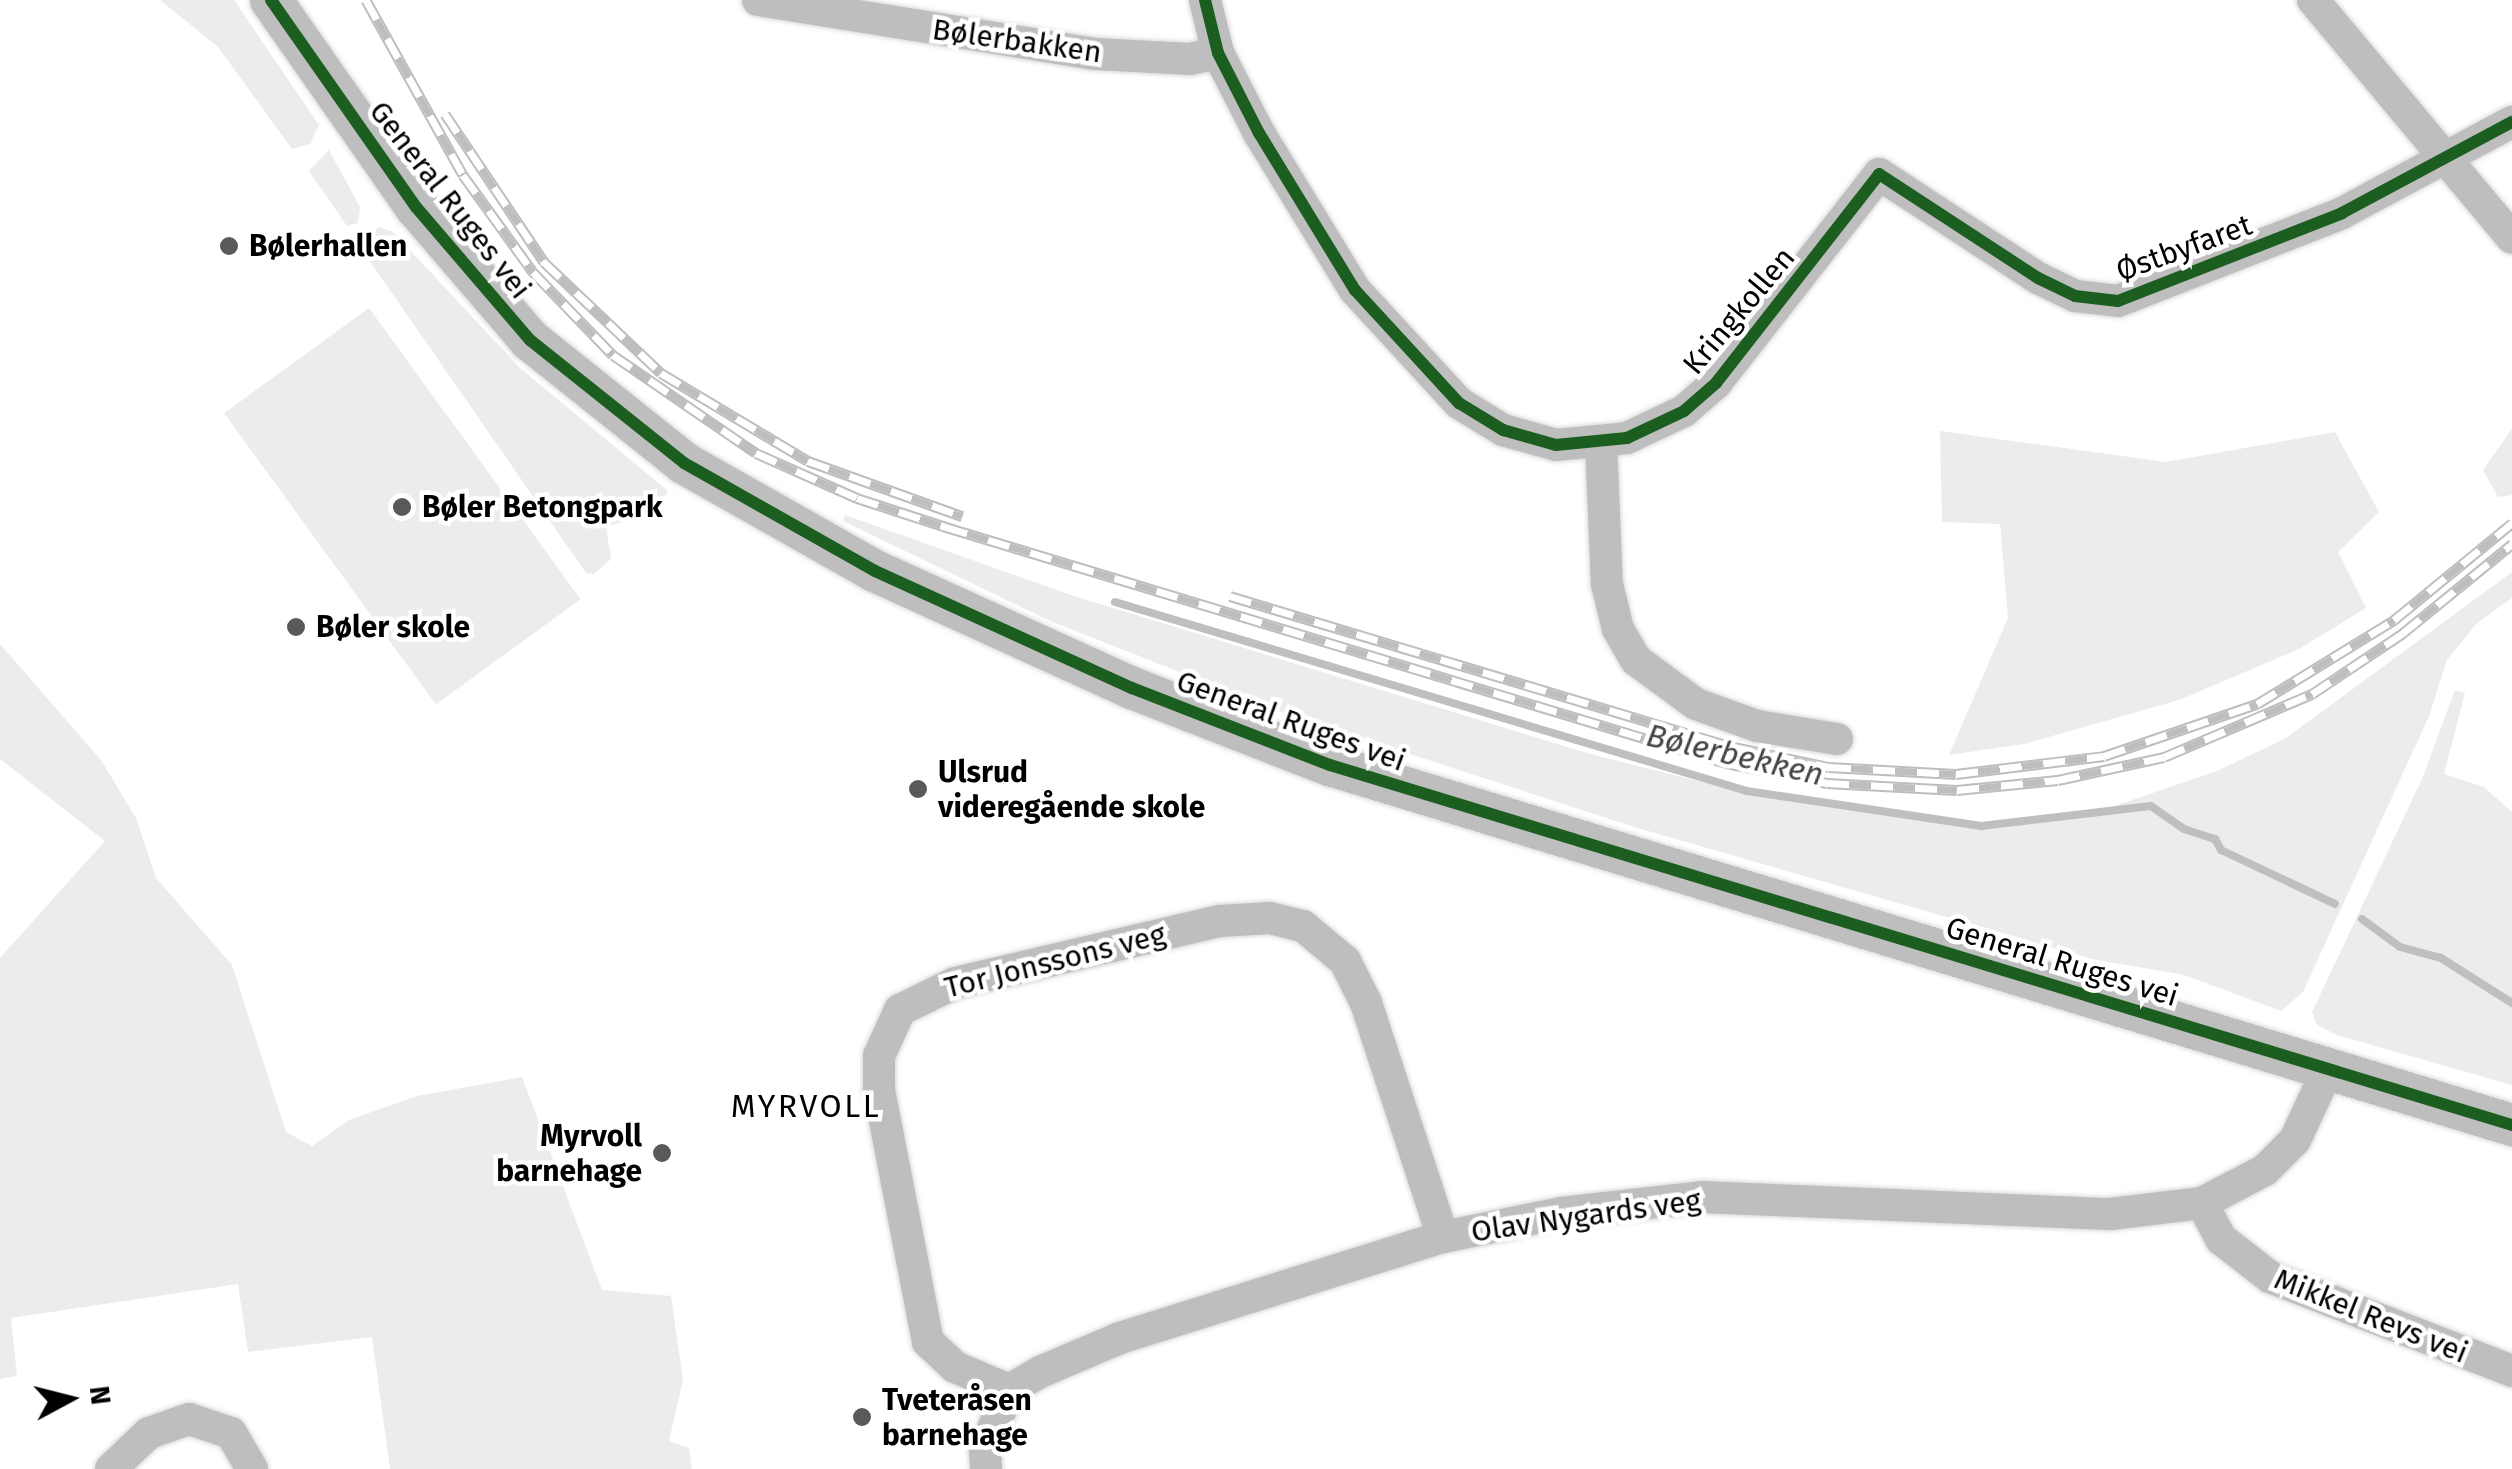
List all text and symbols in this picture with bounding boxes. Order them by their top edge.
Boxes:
street label: Bølerbakken [930,11,1104,71]
street label: General Ruges vei [362,94,538,306]
street label: Østbyfaret [2111,207,2257,289]
place label: Bølerhallen [249,228,407,264]
marker: Bølerhallen [218,235,240,257]
street label: Kringkollen [1675,240,1803,382]
place label: Bøler Betongpark [422,489,663,525]
marker: Bøler Betongpark [391,496,413,518]
place label: Bøler skole [316,609,470,645]
marker: Bøler skole [285,616,307,638]
street label: General Ruges vei [1172,663,1410,779]
water label: Bølerbekken [1643,716,1827,794]
place label: Ulsrud videregående skole [938,754,1205,824]
marker: Ulsrud videregående skole [907,778,929,800]
street label: General Ruges vei [1942,910,2182,1014]
street label: Tor Jonssons veg [941,916,1169,1006]
district label: MYRVOLL [731,1087,881,1125]
place label: Myrvoll barnehage [496,1118,642,1188]
marker: Myrvoll barnehage [651,1142,673,1164]
street label: Olav Nygards veg [1469,1182,1703,1250]
street label: Mikkel Revs vei [2269,1261,2473,1371]
north arrow [20,1349,120,1449]
place label: Tveteråsen barnehage [882,1382,1032,1452]
text: N [83,1384,118,1407]
marker: Tveteråsen barnehage [851,1406,873,1428]

